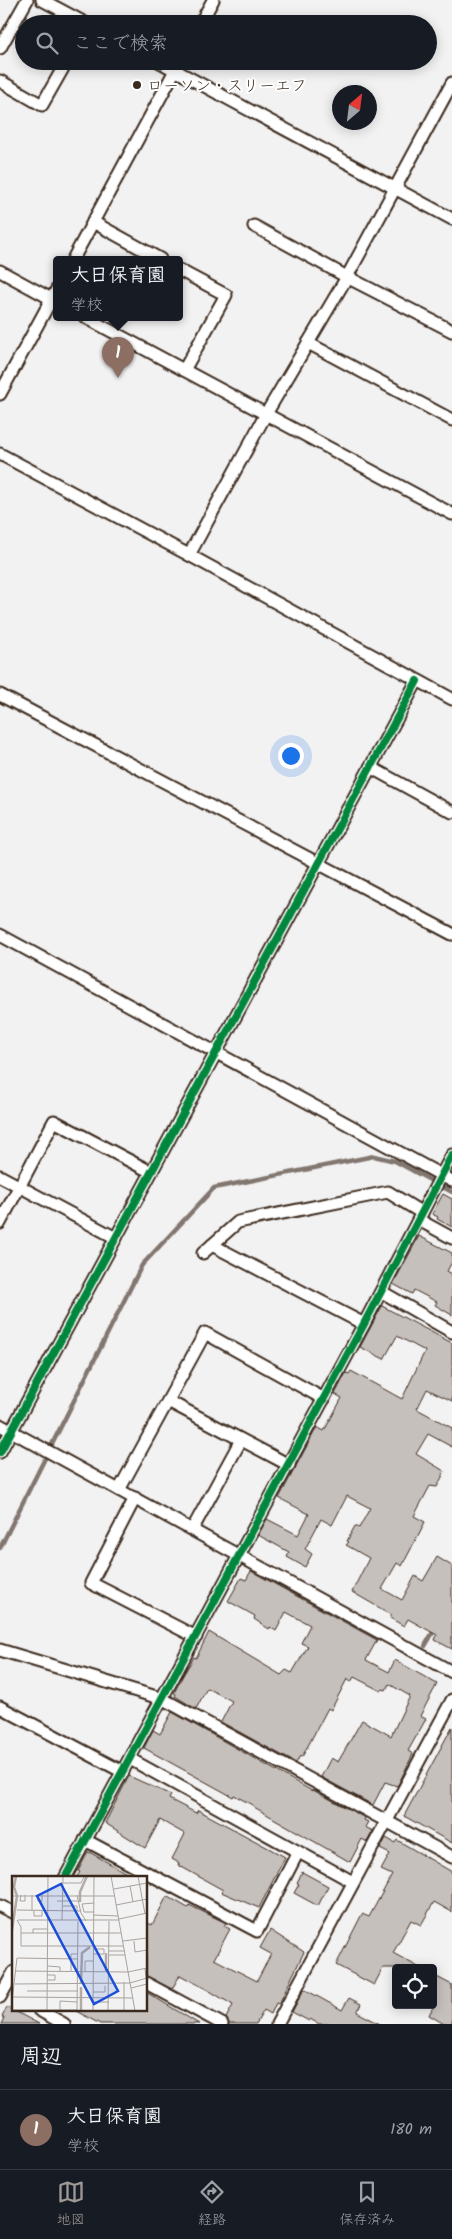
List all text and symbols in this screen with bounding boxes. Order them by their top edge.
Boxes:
search box [15,15,437,70]
icon: search [33,29,61,57]
text: ここで検索 [73,29,168,59]
place label: ローソン・スリーエフ [147,74,307,99]
marker: ローソン・スリーエフ [131,79,143,91]
north arrow [332,85,377,130]
popup [53,256,183,321]
text: 大日保育園 [70,261,166,291]
text: 学校 [70,293,103,318]
pin: 1 [102,337,134,378]
your location [278,743,304,769]
inset map [12,1876,148,2012]
map controls [392,1964,437,2009]
button: locate [392,1964,437,2009]
text: 周辺 [20,2041,62,2074]
text: 大日保育園 [67,2102,162,2132]
text: 1 [34,2117,38,2142]
text: 180 m [390,2117,432,2142]
text: 学校 [67,2134,99,2159]
tab: 地図 [57,2178,85,2231]
tab: 経路 [198,2178,226,2231]
tab: 保存済み [339,2178,395,2231]

